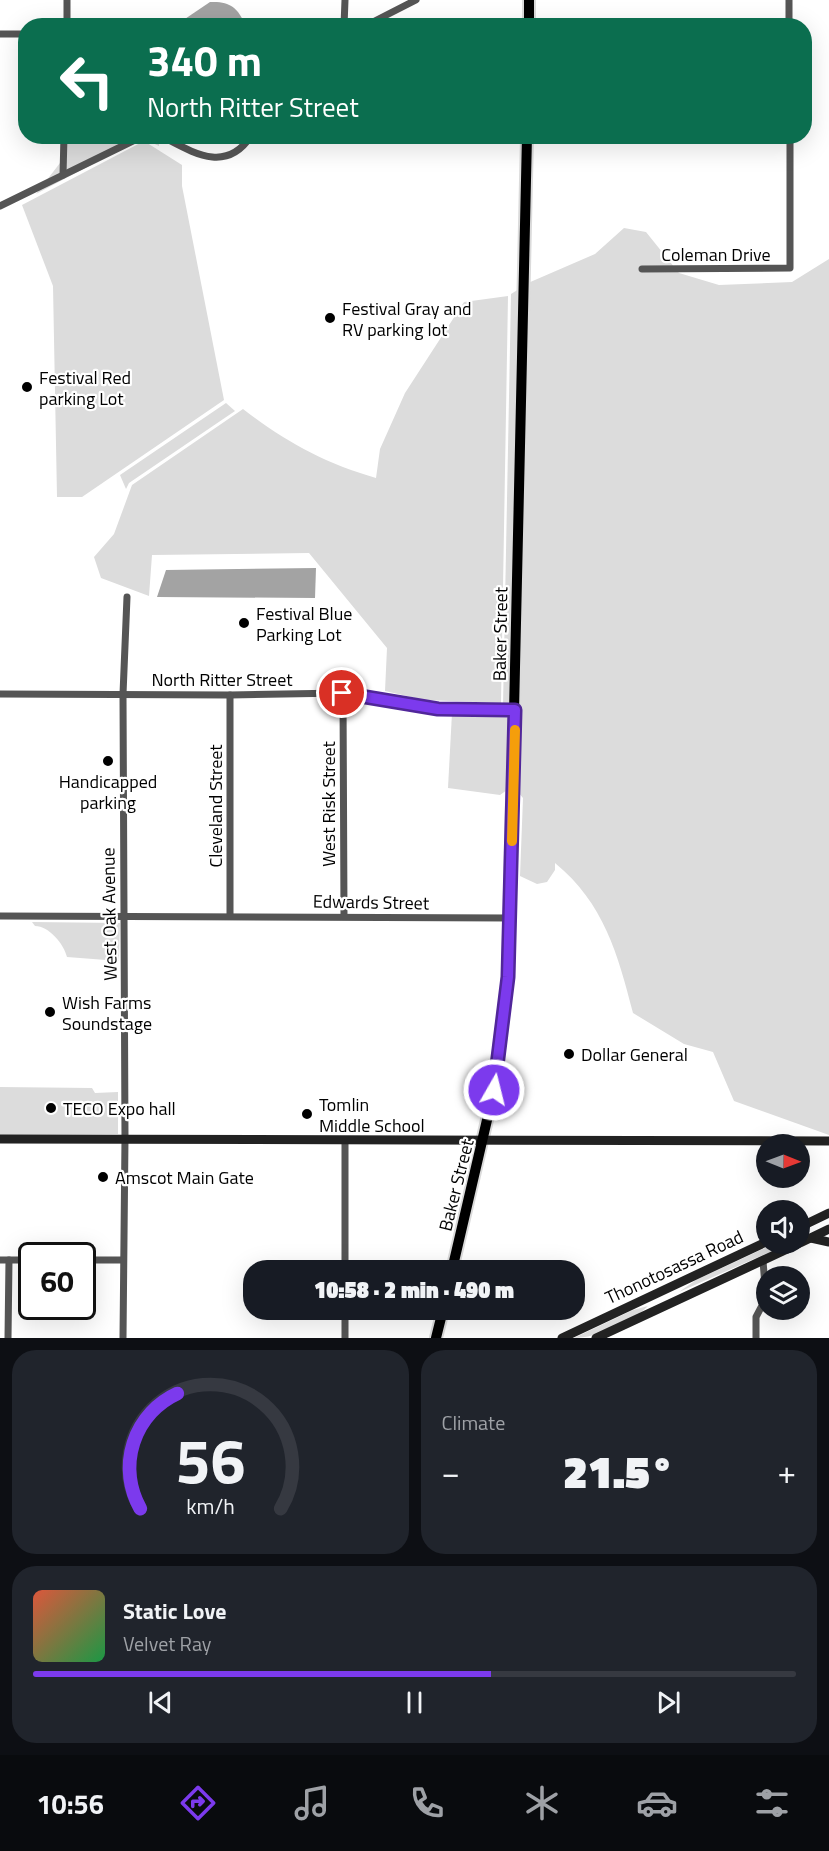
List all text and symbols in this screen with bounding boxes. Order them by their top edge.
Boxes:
text: 340 m [147,28,262,92]
icon: left [48,42,126,120]
text: North Ritter Street [147,86,359,127]
street label: Coleman Drive [661,241,771,268]
place label: Festival Gray and RV parking lot [342,295,472,343]
marker: Festival Gray and RV parking lot [323,311,337,325]
place label: Festival Red parking Lot [39,364,131,412]
marker: Festival Red parking Lot [20,380,34,394]
street label: Baker Street [486,586,514,681]
place label: Festival Blue Parking Lot [256,600,352,648]
marker: Festival Blue Parking Lot [237,616,251,630]
street label: North Ritter Street [151,666,293,693]
pin [316,667,367,718]
icon: arrive [325,676,358,709]
street label: West Risk Street [315,740,342,867]
street label: Cleveland Street [202,744,229,868]
marker: Handicapped parking [101,754,115,768]
place label: Handicapped parking [59,768,157,816]
street label: West Oak Avenue [94,847,124,981]
street label: Edwards Street [313,887,430,917]
place label: Wish Farms Soundstage [62,989,152,1037]
marker: Wish Farms Soundstage [43,1005,57,1019]
place label: Dollar General [581,1041,688,1068]
marker: Dollar General [562,1047,576,1061]
position arrow [462,1058,526,1122]
place label: Tomlin Middle School [319,1091,425,1139]
place label: TECO Expo hall [63,1095,176,1122]
marker: TECO Expo hall [44,1101,58,1115]
marker: Tomlin Middle School [300,1107,314,1121]
north arrow [756,1134,810,1188]
map controls [756,1134,810,1320]
street label: Baker Street [432,1135,481,1234]
place label: Amscot Main Gate [115,1164,254,1191]
marker: Amscot Main Gate [96,1170,110,1184]
button: sound [756,1200,810,1254]
street label: Thonotosassa Road [600,1223,748,1311]
speed limit sign: 60 [18,1242,96,1320]
button: layers [756,1266,810,1320]
text: 10:58 · 2 min · 490 m [314,1273,514,1307]
text: Climate [442,1407,505,1438]
text: 56 [175,1412,245,1507]
text: 21.5° [563,1437,675,1505]
text: − [442,1447,460,1497]
text: + [778,1447,796,1497]
text: km/h [186,1490,235,1522]
text: Static Love [123,1594,226,1628]
text: Velvet Ray [123,1628,212,1659]
icon: previous [144,1686,177,1719]
icon: pause [398,1686,431,1719]
icon: next [652,1686,685,1719]
icon: directions [177,1782,219,1824]
icon: music [291,1782,333,1824]
icon: phone [406,1782,448,1824]
icon: climate [521,1782,563,1824]
icon: car [636,1782,678,1824]
icon: filters [751,1782,793,1824]
text: 10:56 [36,1783,104,1824]

